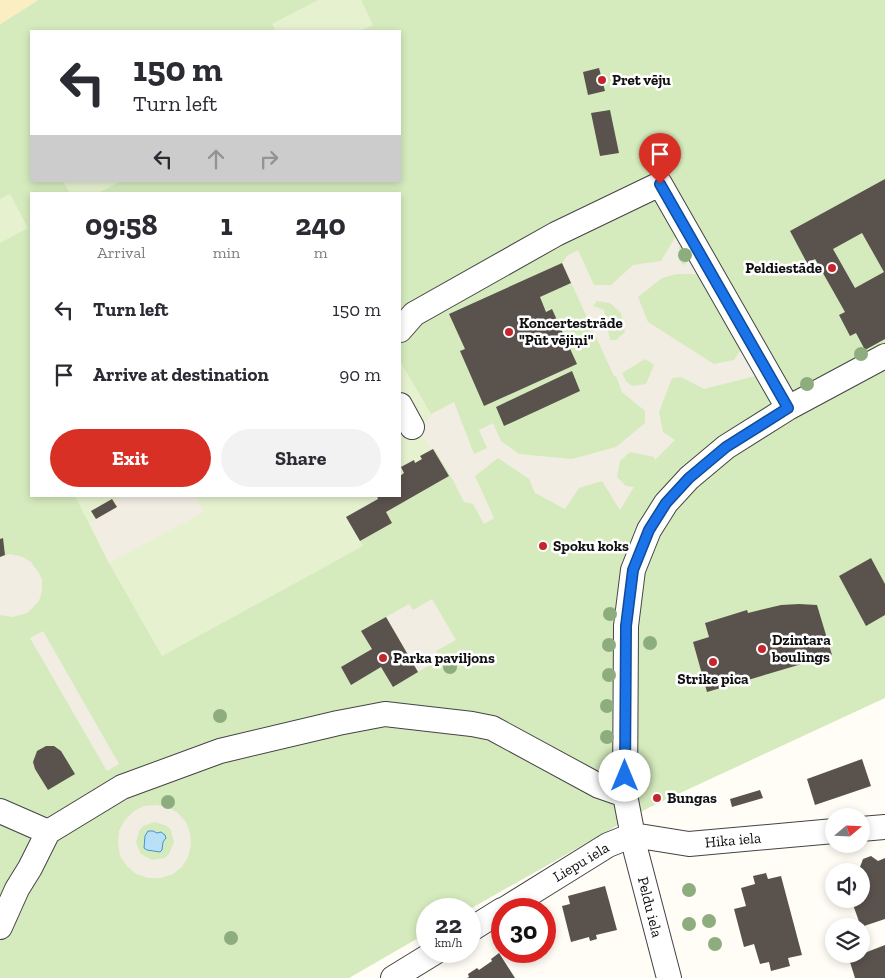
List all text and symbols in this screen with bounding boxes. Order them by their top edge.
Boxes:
text: 150 m [133,48,223,90]
icon: left [50,50,115,115]
place label: Pret vēju [612,71,671,89]
marker: Pret vēju [596,74,608,86]
text: Turn left [133,90,217,117]
pin [639,133,681,184]
icon: arrive [646,140,674,168]
icon: left [149,145,177,173]
icon: ahead [202,145,230,173]
icon: right [255,145,283,173]
text: 09:58 [85,207,158,243]
text: 1 [220,207,233,243]
text: 240 [295,207,346,243]
text: Arrival [97,243,146,262]
text: min [213,243,240,262]
text: m [314,243,328,262]
place label: Peldiestāde [745,259,822,277]
marker: Peldiestāde [826,262,838,274]
icon: left [50,296,78,324]
text: Turn left [93,298,168,321]
text: 150 m [332,298,381,321]
place label: Koncertestrāde "Pūt vējiņi" [519,314,623,349]
marker: Koncertestrāde "Pūt vējiņi" [503,326,515,338]
icon: arrive [50,361,78,389]
text: Arrive at destination [93,363,269,386]
text: 90 m [339,363,381,386]
button: Exit [50,429,211,487]
button: Share [221,429,381,487]
place label: Spoku koks [553,537,629,555]
marker: Spoku koks [537,540,549,552]
place label: Dzintara boulings [771,631,831,666]
marker: Dzintara boulings [756,643,768,655]
place label: Parka paviljons [393,649,495,667]
marker: Parka paviljons [377,652,389,664]
marker: Strike pica [707,656,719,668]
place label: Strike pica [677,670,749,688]
position arrow [598,749,650,801]
place label: Bungas [667,789,717,807]
marker: Bungas [651,792,663,804]
north arrow [825,808,870,852]
map controls [825,808,870,963]
street label: Hika iela [704,829,762,851]
street label: Liepu iela [550,838,612,886]
button: sound [825,863,870,908]
street label: Peldu iela [634,875,666,939]
speed limit sign: 30 [491,898,556,963]
text: 22 [435,909,462,939]
button: layers [825,918,870,963]
text: km/h [435,936,462,950]

